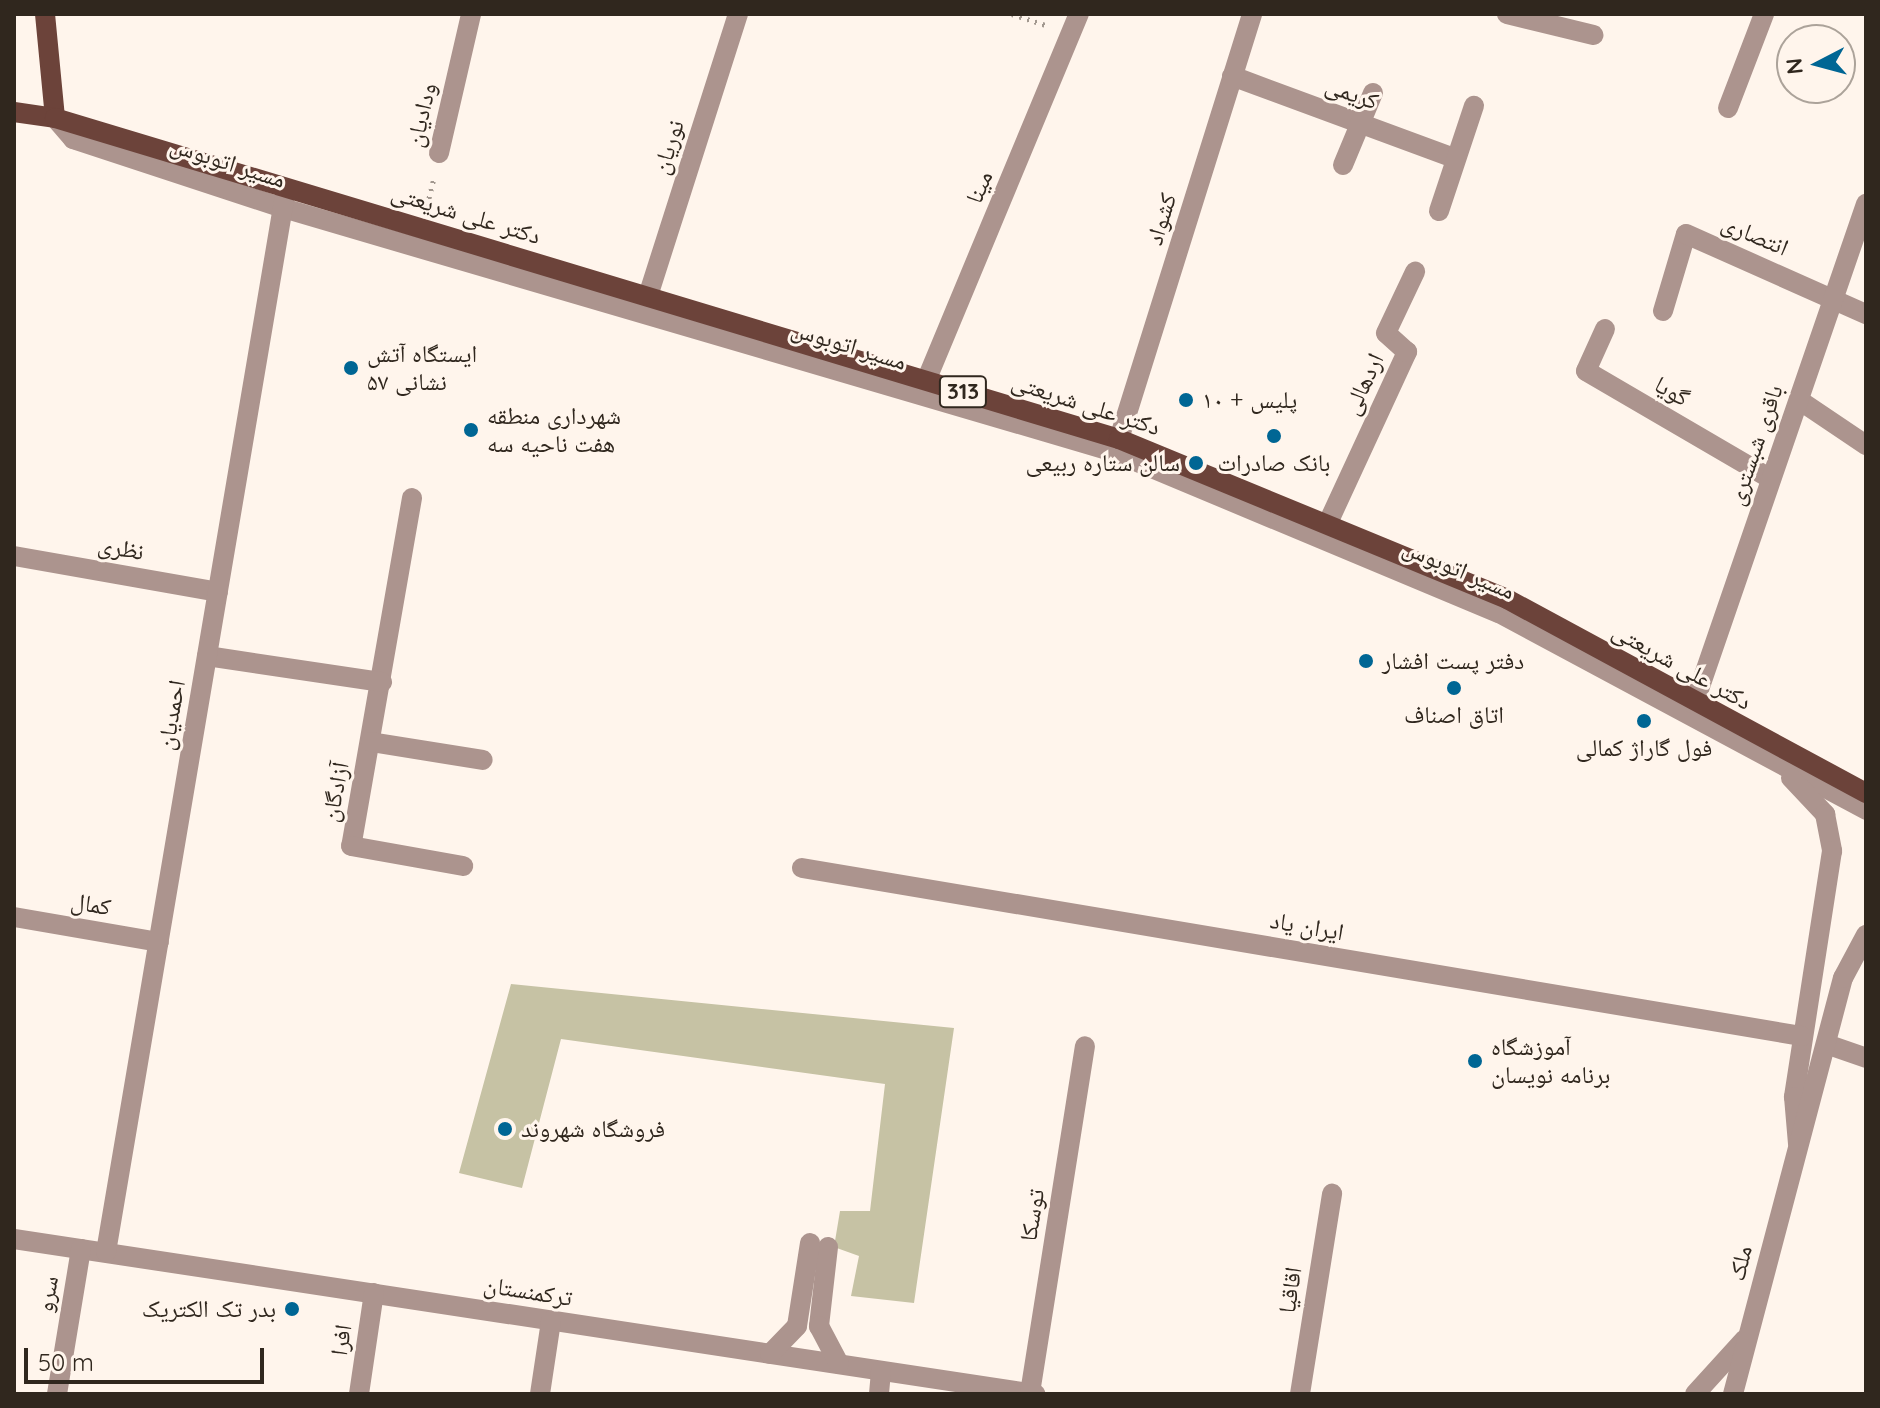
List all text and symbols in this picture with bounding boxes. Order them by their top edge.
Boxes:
north arrow [1776,24,1856,104]
text: N [1779,57,1809,76]
street label: کریمی [1322,70,1382,116]
street label: ودادیان [400,80,442,150]
street label: نوریان [646,116,690,178]
street label: مسیر اتوبوس [167,130,289,194]
street label: مینا [959,166,999,208]
street label: دکتر علی شریعتی [388,178,544,250]
street label: کشواد [1140,190,1182,248]
street label: انتصاری [1717,208,1793,262]
street label: مسیر اتوبوس [788,314,910,376]
place label: ایستگاه آتش نشانی ۵۷ [367,340,477,396]
street label: اردهالی [1336,349,1390,419]
marker: ایستگاه آتش نشانی ۵۷ [342,359,360,377]
street label: دکتر علی شریعتی [1008,366,1164,442]
street label: گویا [1649,370,1695,412]
road number: 313 [937,374,989,410]
street label: باقری شبستری [1721,381,1789,509]
place label: پلیس + ۱۰ [1202,386,1297,414]
marker: پلیس + ۱۰ [1177,391,1195,409]
place label: شهرداری منطقه هفت ناحیه سه [487,402,621,458]
marker: شهرداری منطقه هفت ناحیه سه [462,421,480,439]
marker: بانک صادرات [1265,427,1283,445]
place label: سالن ستاره ربیعی [1025,449,1180,477]
place label: بانک صادرات [1218,449,1330,477]
marker: سالن ستاره ربیعی [1187,454,1205,472]
street label: نظری [96,530,146,566]
street label: مسیر اتوبوس [1399,532,1519,606]
street label: دکتر علی شریعتی [1607,616,1757,716]
place label: دفتر پست افشار [1382,647,1524,675]
marker: دفتر پست افشار [1357,652,1375,670]
street label: احمدیان [151,678,191,752]
marker: اتاق اصناف [1445,679,1463,697]
place label: اتاق اصناف [1404,701,1504,729]
marker: فول گاراژ کمالی [1635,712,1653,730]
place label: فول گاراژ کمالی [1576,734,1712,762]
street label: آزادگان [315,759,355,825]
street label: کمال [69,886,113,922]
street label: ایران یاد [1268,905,1346,947]
place label: آموزشگاه برنامه نویسان [1491,1033,1610,1089]
marker: آموزشگاه برنامه نویسان [1466,1052,1484,1070]
place label: فروشگاه شهروند [521,1115,665,1143]
marker: فروشگاه شهروند [496,1120,514,1138]
street label: توسکا [1014,1187,1050,1243]
street label: ملک [1722,1242,1758,1284]
street label: اقاقیا [1272,1265,1308,1315]
street label: ترکمنستان [482,1270,574,1312]
street label: سرو [30,1273,64,1315]
place label: بدر تک الکتریک [142,1295,276,1323]
marker: بدر تک الکتریک [283,1300,301,1318]
street label: افرا [324,1322,358,1358]
scale bar [28,1332,268,1382]
text: 50 m [38,1347,94,1377]

